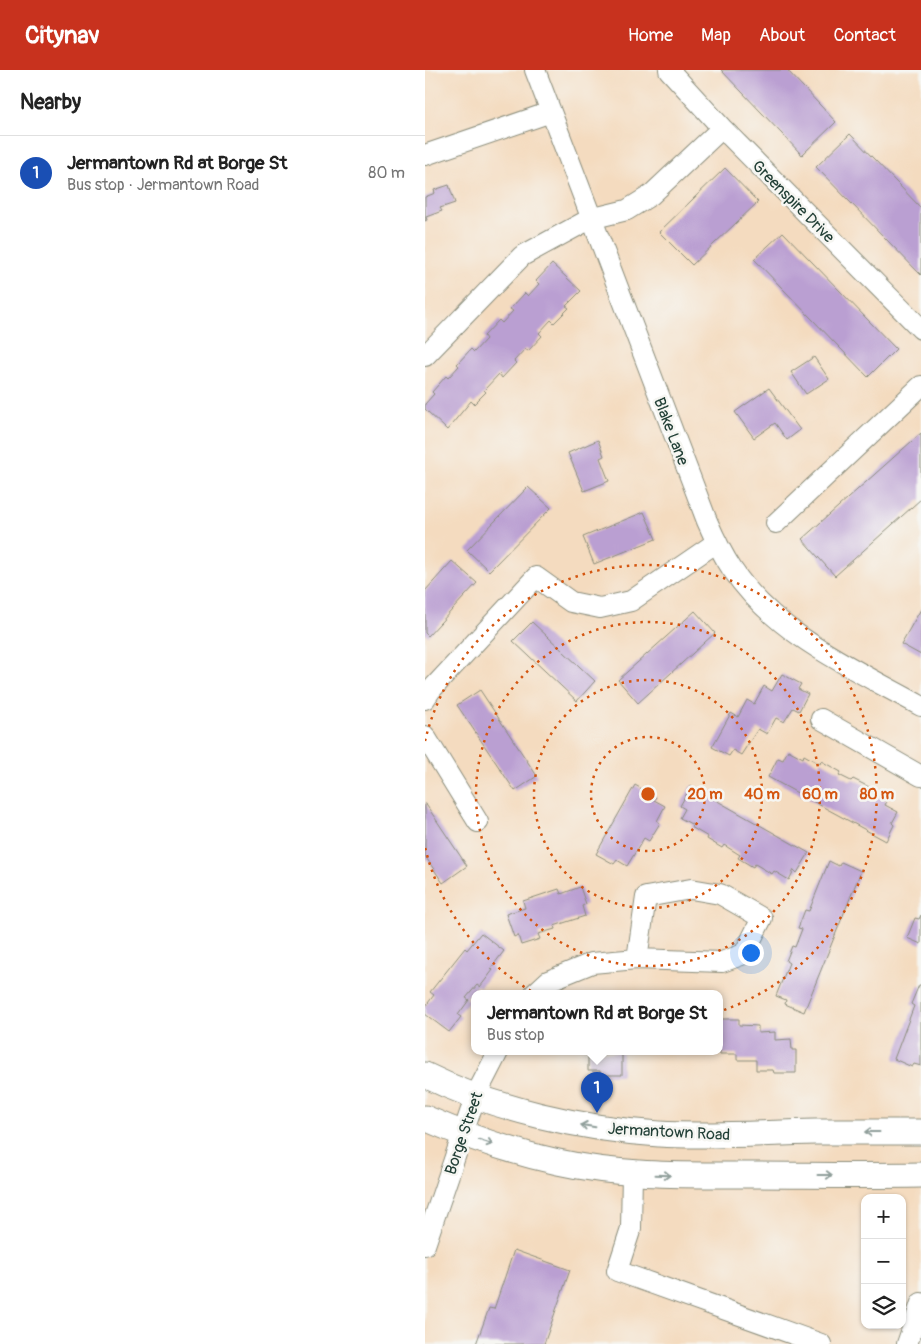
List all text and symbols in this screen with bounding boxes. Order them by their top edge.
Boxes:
text: Citynav [25,21,100,50]
text: Home [628,24,673,47]
text: Map [701,24,731,47]
text: About [759,24,805,47]
text: Contact [833,24,896,47]
text: Nearby [20,89,81,116]
text: Jermantown Rd at Borge St [67,151,287,175]
street label: Greenspire Drive [748,156,839,247]
text: 1 [33,163,39,183]
text: 80 m [368,163,405,183]
text: Bus stop · Jermantown Road [67,175,259,195]
street label: Blake Lane [649,395,693,468]
centre of rings [639,785,657,803]
text: 20 m [687,785,723,804]
text: 40 m [744,785,780,804]
text: 60 m [802,785,838,804]
text: 80 m [860,785,894,804]
your location [738,940,764,966]
popup [471,990,723,1055]
text: Jermantown Rd at Borge St [487,1001,707,1025]
text: Bus stop [487,1025,544,1045]
pin: 1 [581,1072,613,1113]
street label: Borge Street [440,1089,488,1177]
street label: Jermantown Road [607,1119,731,1145]
one-way arrow [580,1120,596,1130]
one-way arrow [865,1127,881,1137]
one-way arrow [478,1138,494,1147]
one-way arrow [654,1170,670,1180]
one-way arrow [816,1170,833,1180]
map controls [861,1194,906,1329]
button: + [861,1194,906,1239]
button: − [861,1239,906,1284]
button: layers [861,1284,906,1329]

